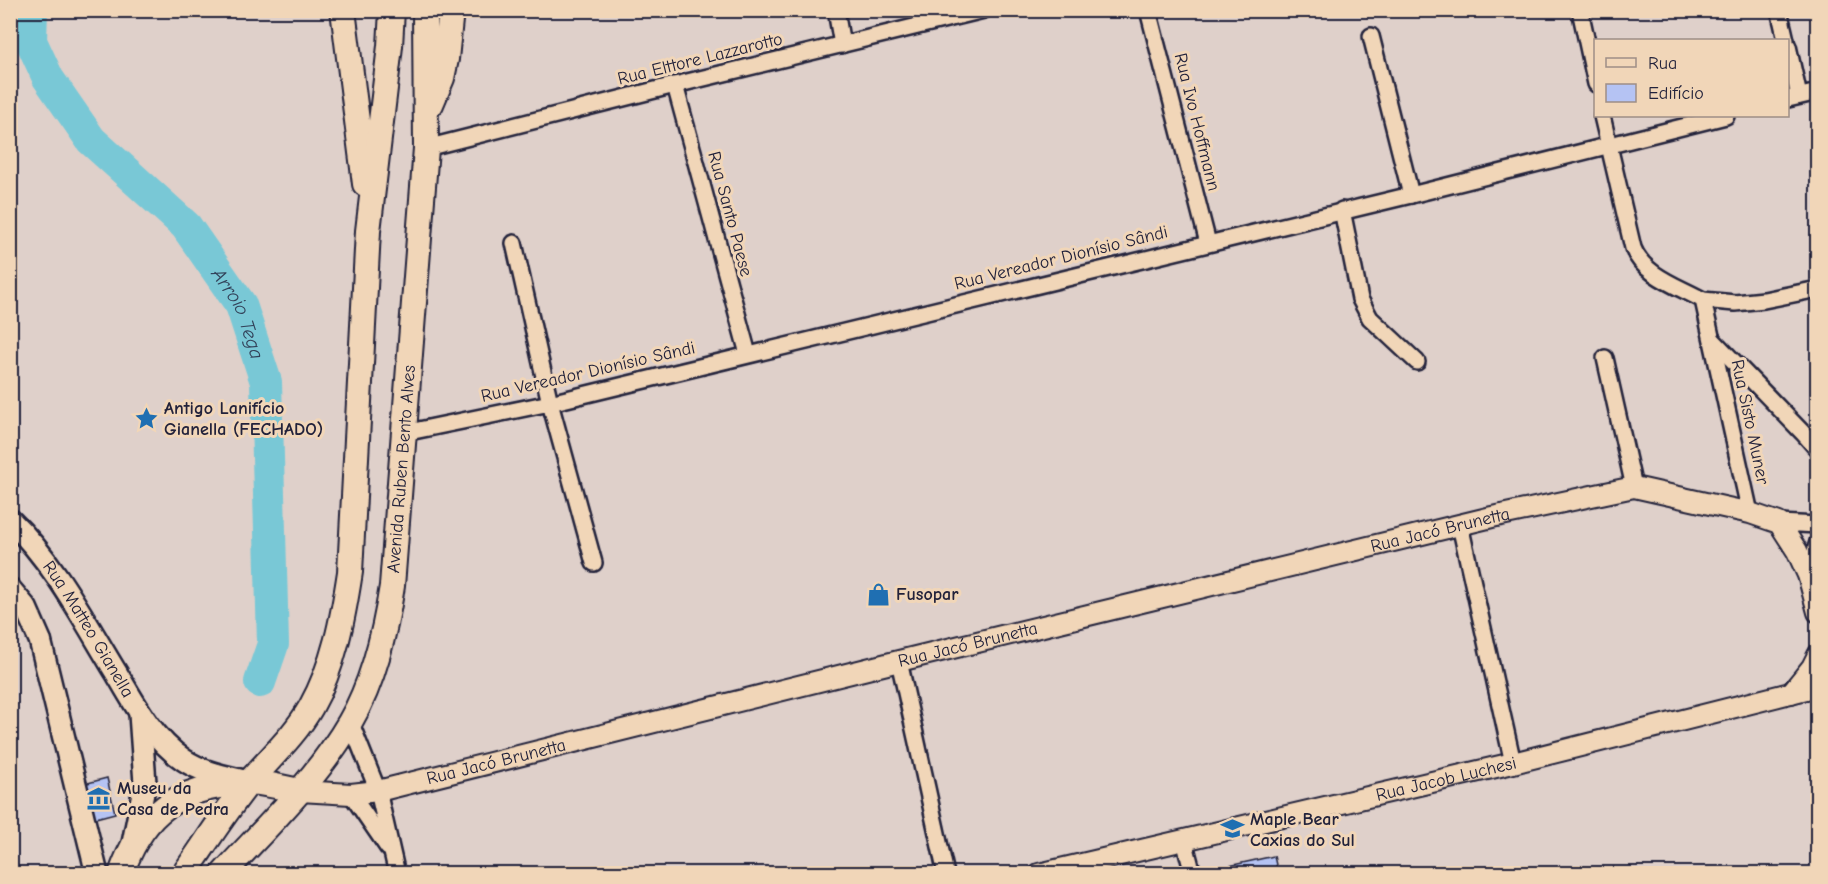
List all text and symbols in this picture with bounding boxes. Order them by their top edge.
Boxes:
street label: Rua Elttore Lazzarotto [615,28,785,90]
legend [1594,39,1789,117]
street label: Rua Ivo Hoffmann [1170,51,1224,193]
text: Rua [1648,53,1677,74]
text: Edifício [1648,83,1704,104]
street label: Rua Santo Paese [703,149,757,279]
street label: Rua Vereador Dionísio Sândi [952,221,1170,295]
water label: Arroio Tega [206,262,269,362]
street label: Rua Vereador Dionísio Sândi [479,337,697,407]
street label: Rua Sisto Muner [1726,358,1774,487]
street label: Avenida Ruben Bento Alves [383,364,420,574]
place label: Antigo Lanifício Gianella (FECHADO) [164,398,323,440]
place icon: Antigo Lanifício Gianella (FECHADO) [133,405,159,431]
street label: Rua Jacó Brunetta [1368,503,1512,557]
street label: Rua Matteo Gianella [39,557,139,701]
shop icon: Fusopar [865,581,891,607]
place label: Fusopar [896,584,959,605]
street label: Rua Jacó Brunetta [896,617,1040,671]
street label: Rua Jacó Brunetta [424,734,568,789]
street label: Rua Jacob Luchesi [1374,752,1518,805]
place label: Museu da Casa de Pedra [117,778,229,820]
museum icon: Museu da Casa de Pedra [86,785,112,811]
place label: Maple Bear Caxias do Sul [1250,809,1355,851]
school or university icon: Maple Bear Caxias do Sul [1219,816,1245,842]

